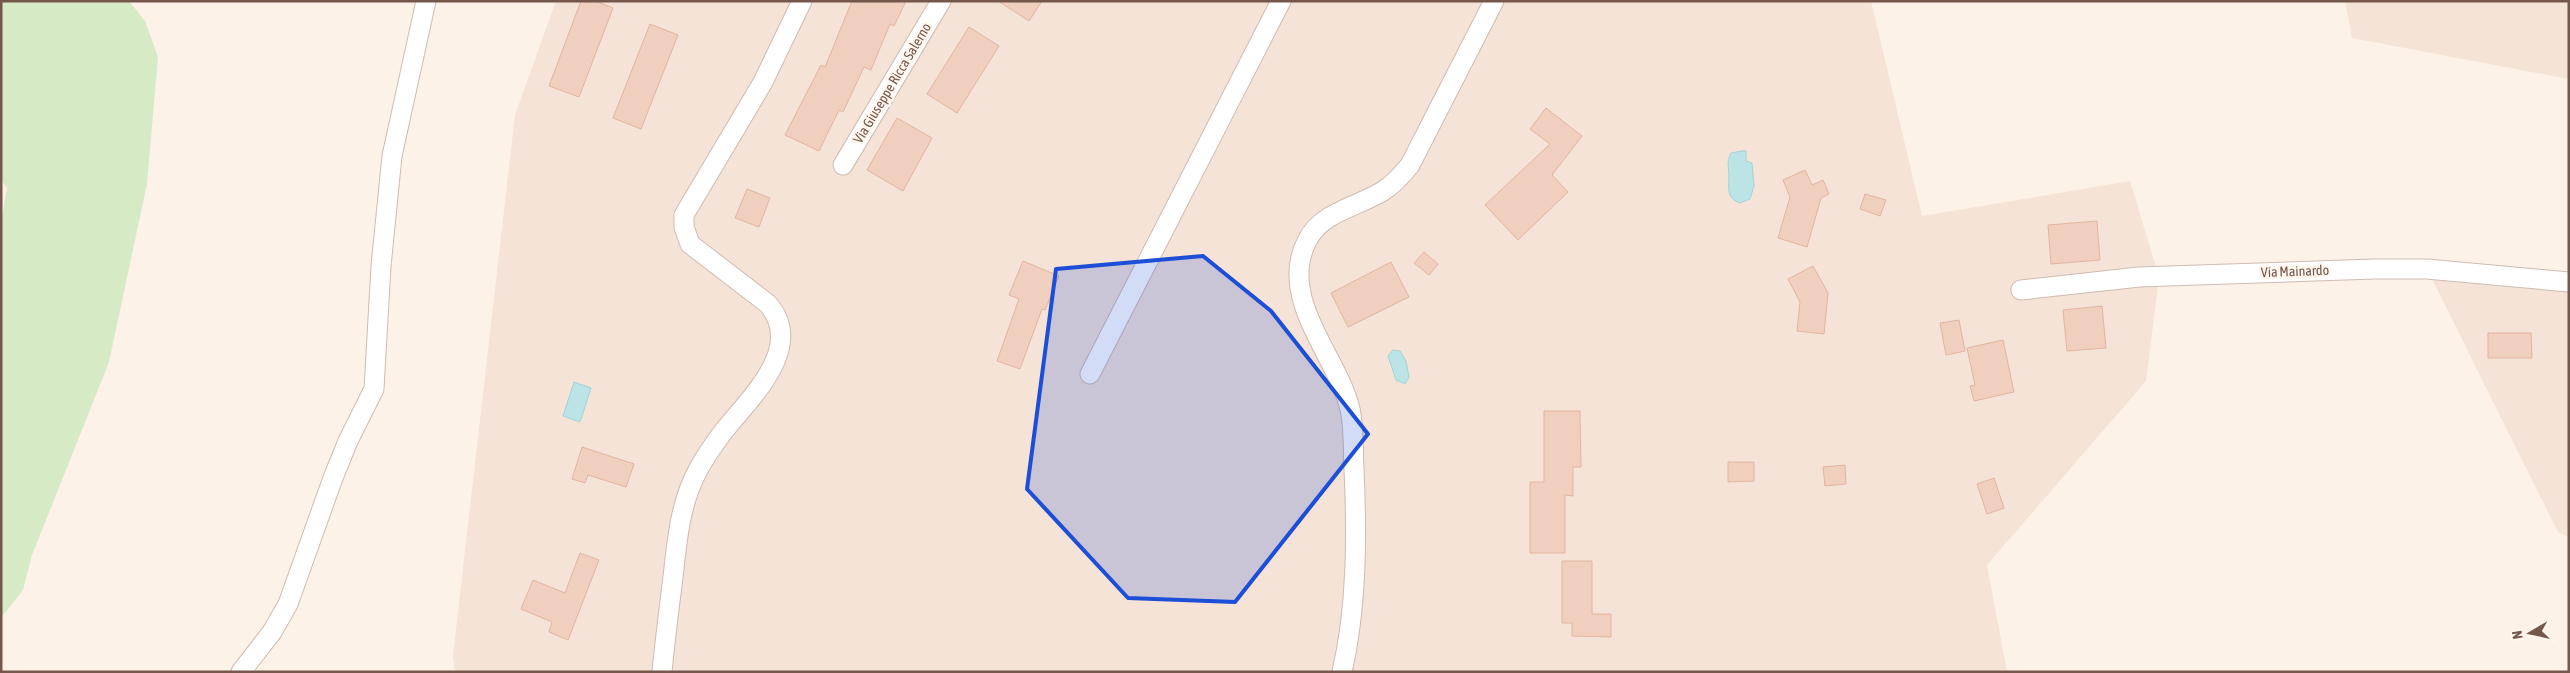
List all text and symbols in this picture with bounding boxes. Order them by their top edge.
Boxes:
street label: Via Giuseppe Ricca Salerno [850,20,934,146]
street label: Via Mainardo [2261,262,2329,280]
north arrow [2505,608,2555,658]
text: N [2509,630,2526,640]

